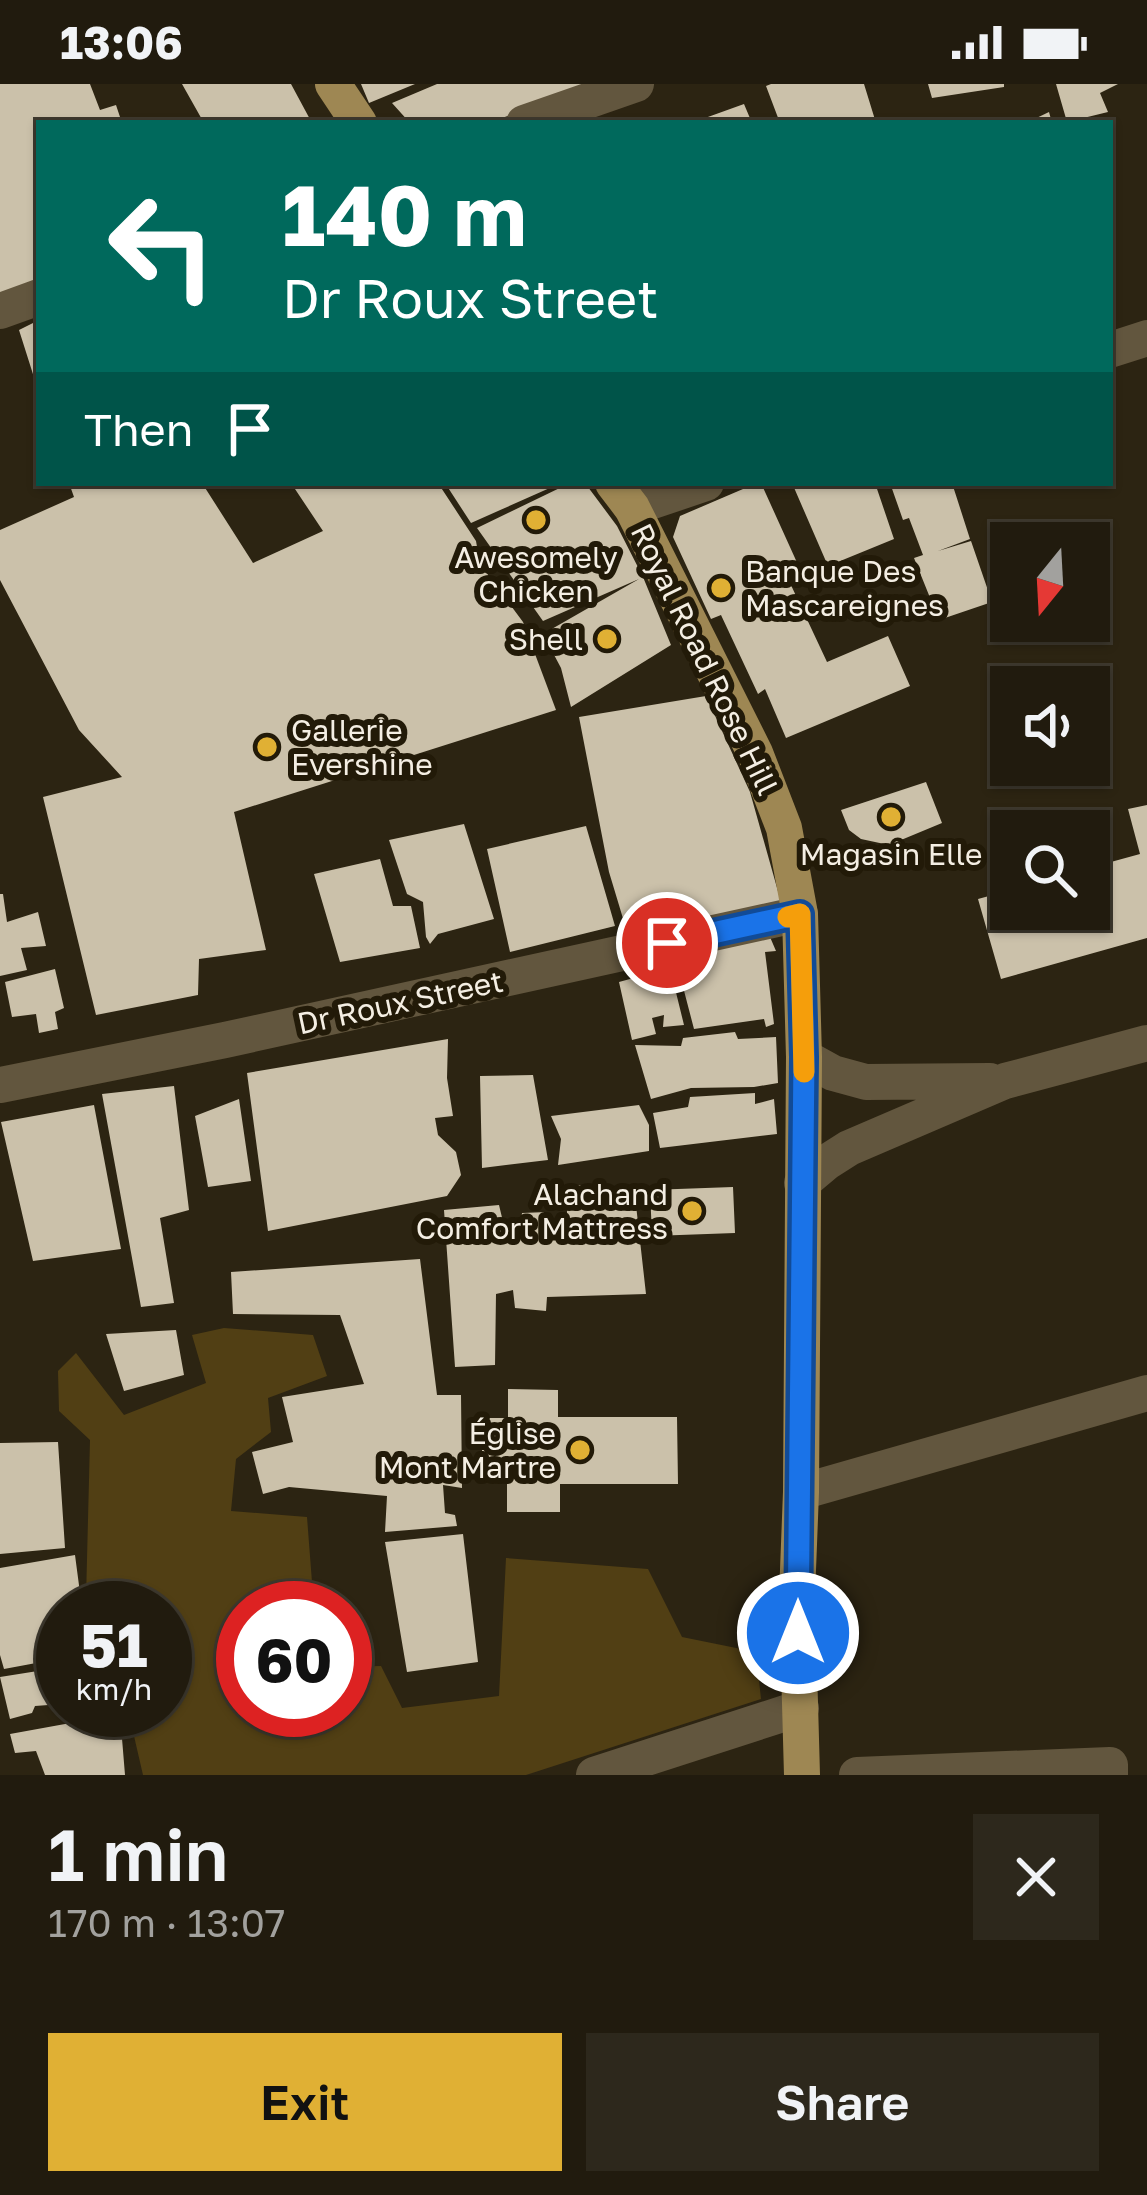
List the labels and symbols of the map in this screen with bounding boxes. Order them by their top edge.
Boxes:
marker: Awesomely Chicken [523,507,549,533]
street label: Royal Road Rose Hill [624,517,786,801]
north arrow [990,522,1110,642]
place label: Awesomely Chicken [454,539,618,609]
place label: Banque Des Mascareignes [745,553,944,623]
marker: Banque Des Mascareignes [708,575,734,601]
place label: Shell [509,621,583,657]
marker: Shell [594,626,620,652]
place label: Gallerie Evershine [291,712,433,782]
marker: Gallerie Evershine [254,734,280,760]
marker: Magasin Elle [878,804,904,830]
place label: Magasin Elle [800,836,982,872]
pin [616,892,718,994]
street label: Dr Roux Street [294,963,506,1041]
place label: Alachand Comfort Mattress [416,1176,668,1246]
marker: Alachand Comfort Mattress [679,1198,705,1224]
place label: Église Mont Martre [379,1415,556,1485]
marker: Église Mont Martre [567,1437,593,1463]
position arrow [735,1570,861,1696]
speed limit sign: 60 [216,1581,372,1737]

